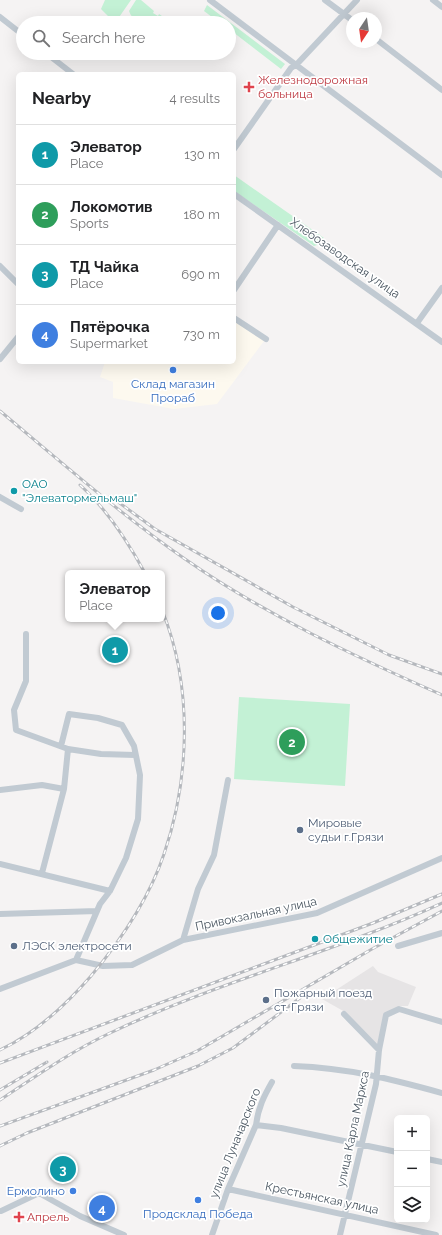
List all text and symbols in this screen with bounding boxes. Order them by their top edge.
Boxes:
north arrow [346,12,382,48]
search box [16,16,236,60]
icon: search [30,27,52,49]
text: Search here [62,29,145,47]
place label: Железнодорожная больница [258,73,368,101]
marker: Железнодорожная больница [243,81,255,93]
text: Nearby [32,88,91,108]
text: 4 results [169,91,220,106]
text: Элеватор [70,138,142,156]
text: 1 [42,147,48,162]
text: 130 m [184,147,220,162]
text: Place [70,156,103,171]
text: Локомотив [70,198,153,216]
text: 2 [41,207,49,222]
text: 180 m [184,207,220,222]
street label: Хлебозаводская улица [287,215,403,301]
text: Sports [70,216,109,231]
text: ТД Чайка [70,258,139,276]
text: 3 [41,267,49,282]
text: 690 m [181,267,220,282]
text: Place [70,276,103,291]
text: Пятёрочка [70,318,150,336]
text: 4 [41,327,49,342]
text: 730 m [183,327,220,342]
text: Supermarket [70,336,148,351]
marker: Склад магазин Прораб [168,365,178,375]
place label: Склад магазин Прораб [131,377,215,405]
place label: ОАО "Элеватормельмаш" [22,477,137,505]
marker: ОАО "Элеватормельмаш" [9,486,19,496]
popup [65,570,165,622]
text: Элеватор [79,580,151,598]
text: Place [79,598,113,613]
your location [208,603,228,623]
pin: 1 [102,635,128,665]
pin: 2 [279,727,305,757]
place label: Мировые судьи г.Грязи [308,816,384,844]
marker: Мировые судьи г.Грязи [295,825,305,835]
street label: Привокзальная улица [194,894,318,934]
place label: Общежитие [323,932,393,946]
marker: Общежитие [310,934,320,944]
place label: ЛЭСК электросети [22,939,132,953]
marker: ЛЭСК электросети [9,941,19,951]
place label: Пожарный поезд ст. Грязи [274,986,372,1014]
marker: Пожарный поезд ст. Грязи [261,995,271,1005]
street label: улица Карла Маркса [334,1070,372,1188]
street label: улица Луначарского [206,1086,264,1200]
map controls [394,1115,430,1223]
button: + [394,1115,430,1151]
button: − [394,1151,430,1187]
pin: 3 [50,1154,76,1184]
street label: Крестьянская улица [264,1179,380,1217]
place label: Ермолино [7,1184,65,1198]
marker: Ермолино [68,1186,78,1196]
button: layers [394,1187,430,1223]
pin: 4 [89,1193,115,1223]
marker: Продсклад Победа [193,1195,203,1205]
place label: Продсклад Победа [143,1207,253,1221]
place label: Апрель [27,1210,69,1224]
marker: Апрель [14,1212,24,1222]

